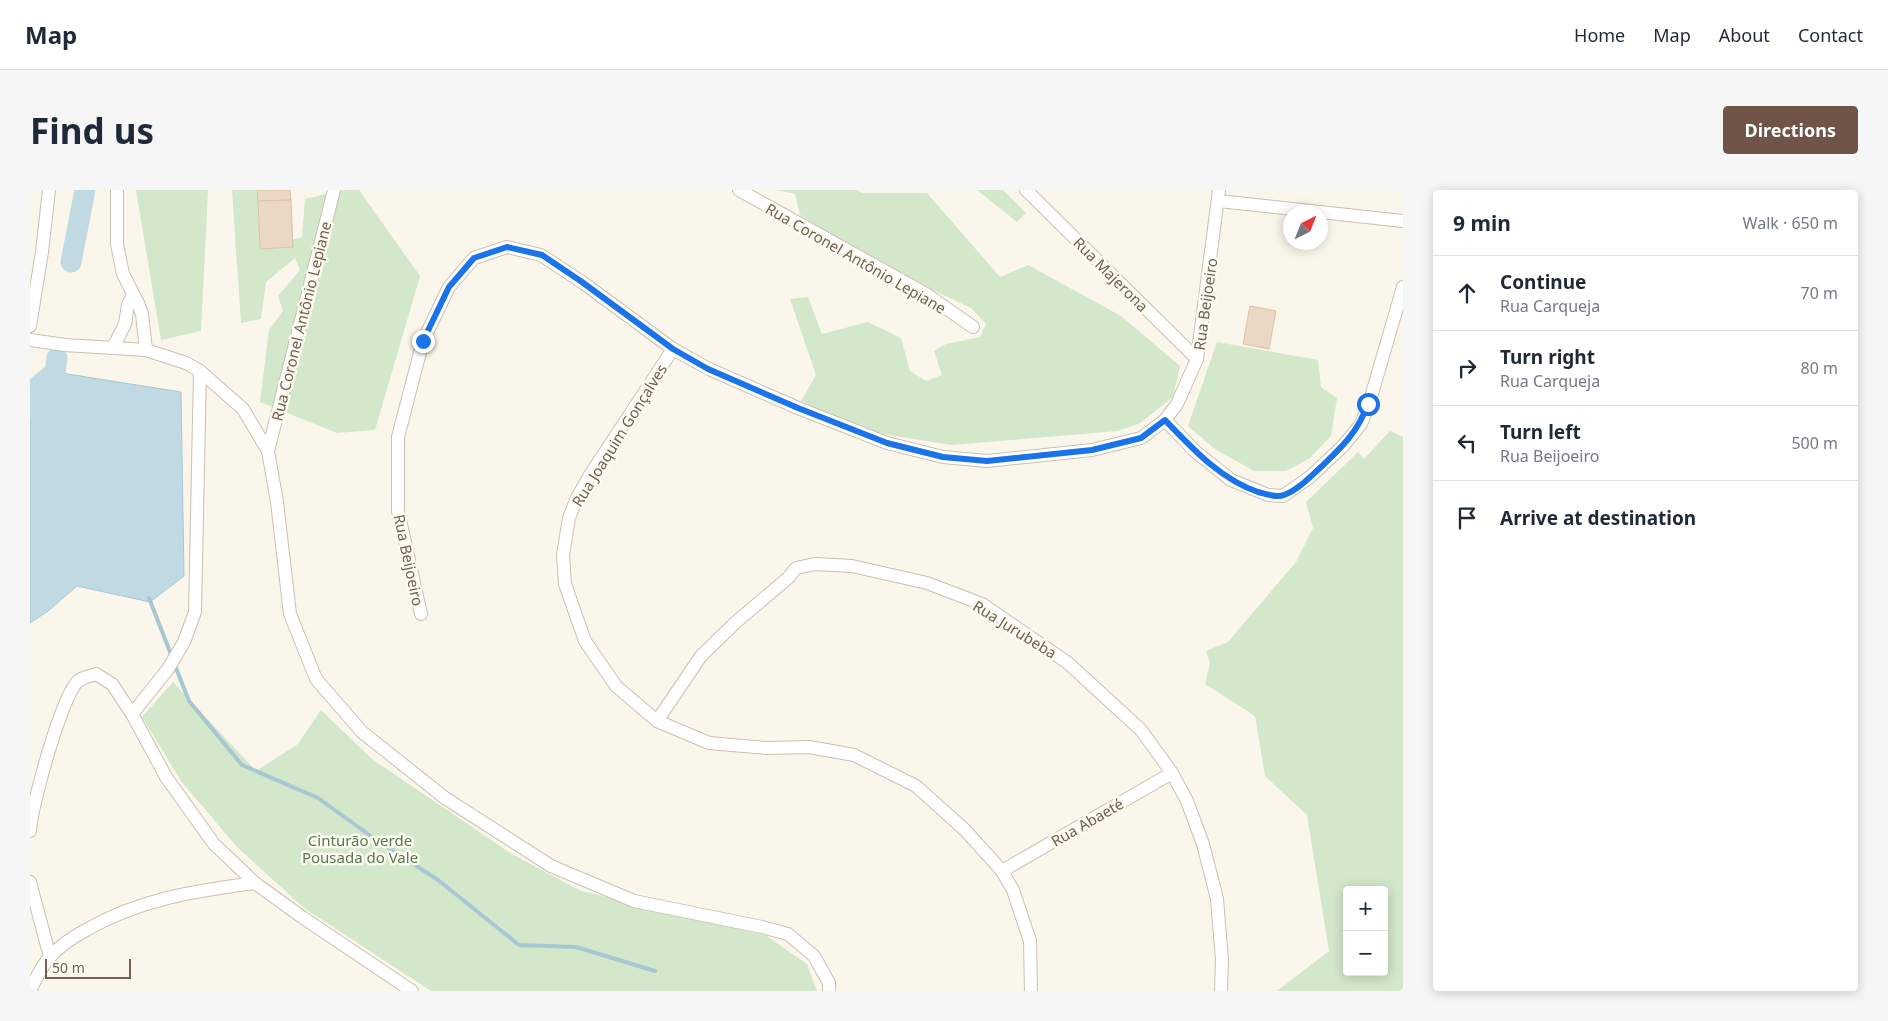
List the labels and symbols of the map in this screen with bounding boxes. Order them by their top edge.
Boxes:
street label: Rua Coronel Antônio Lepiane [762,198,950,318]
north arrow [1283,205,1328,250]
street label: Rua Coronel Antônio Lepiane [267,219,335,423]
street label: Rua Majerona [1069,232,1153,316]
street label: Rua Beijoeiro [1189,256,1221,352]
route end [412,330,435,353]
street label: Rua Joaquim Gonçalves [567,360,671,510]
route start [1357,393,1380,416]
street label: Rua Beijoeiro [390,512,428,608]
street label: Rua Jurubeba [969,595,1061,663]
street label: Rua Abaeté [1047,793,1127,851]
park label: Cinturão verde Pousada do Vale [302,830,418,867]
scale bar [45,956,131,979]

